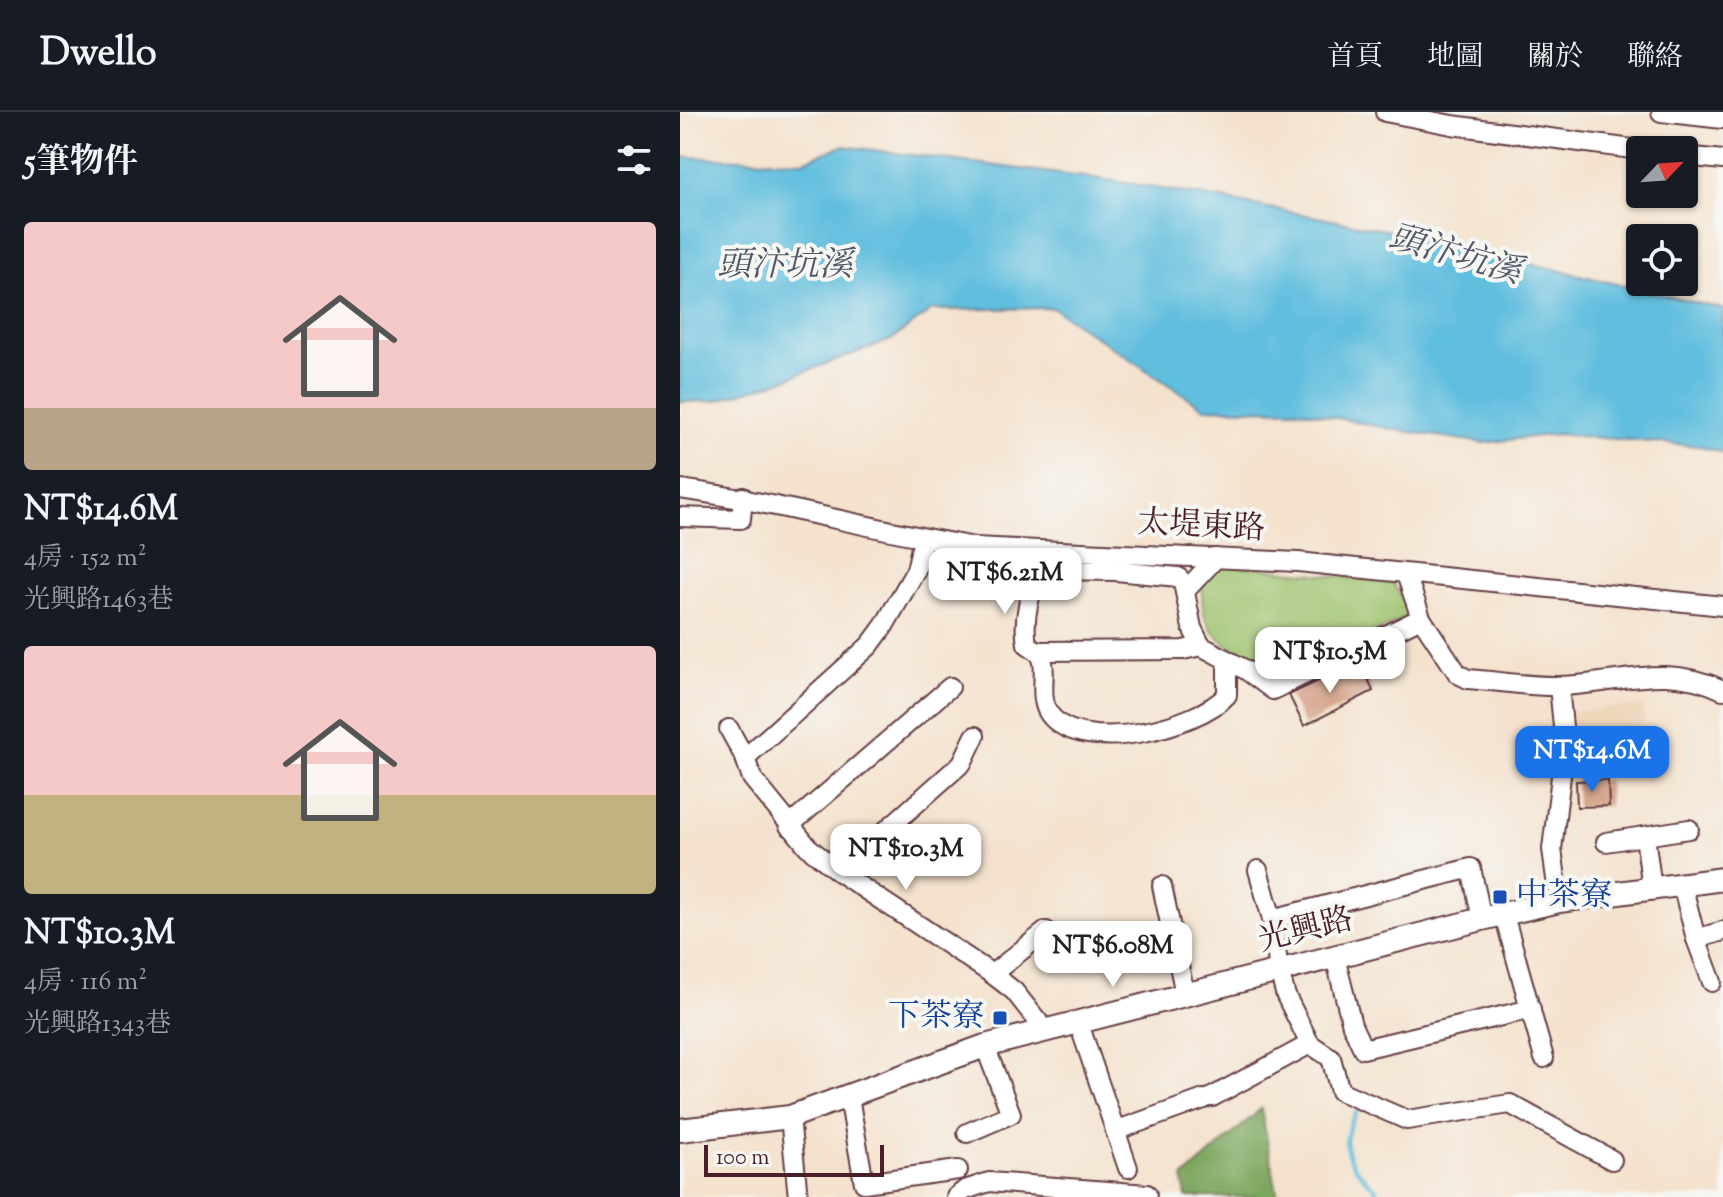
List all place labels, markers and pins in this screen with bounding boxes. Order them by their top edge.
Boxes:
pin: NT$6.21M [922,548,1088,616]
pin: NT$10.5M [1247,627,1413,695]
pin: NT$14.6M [1509,726,1675,794]
pin: NT$10.3M [823,824,989,892]
place label: 中茶寮 [1516,874,1612,920]
marker: 中茶寮 [1491,888,1509,906]
pin: NT$6.08M [1030,921,1196,989]
place label: 下茶寮 [888,995,984,1041]
marker: 下茶寮 [991,1009,1009,1027]

